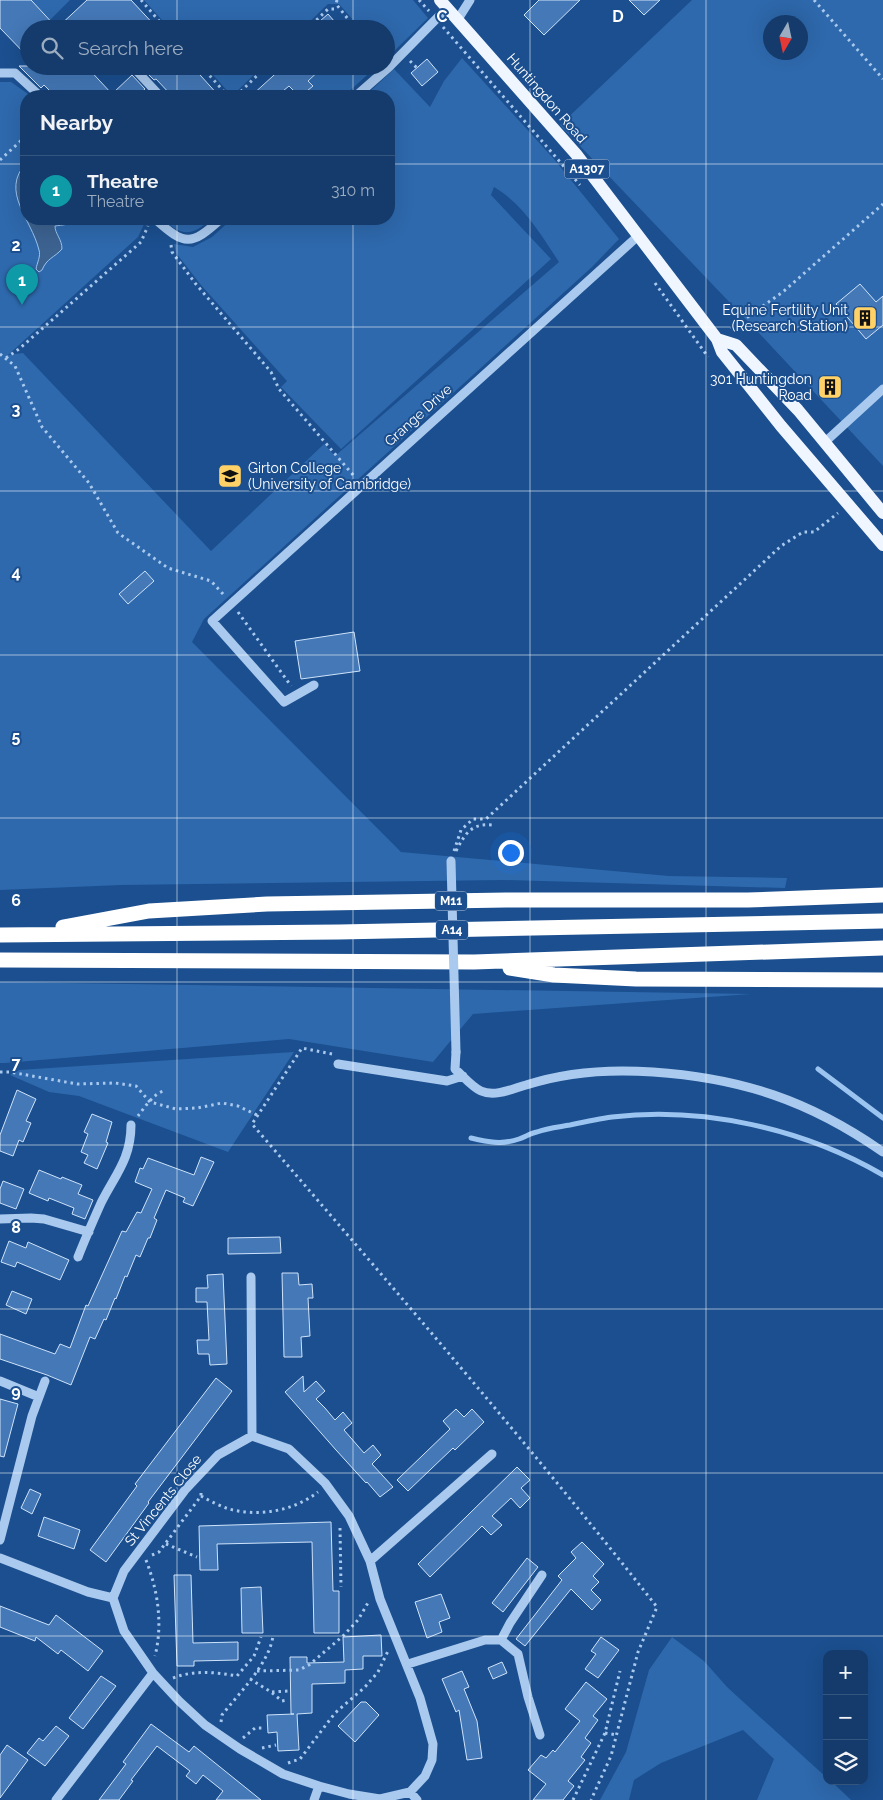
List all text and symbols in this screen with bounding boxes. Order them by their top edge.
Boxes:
text: C [437,7,448,26]
text: D [612,7,624,26]
north arrow [763,15,808,60]
search box [20,20,395,75]
icon: search [38,34,66,62]
text: Search here [78,37,184,59]
street label: Huntingdon Road [504,50,590,146]
text: Nearby [40,110,113,135]
road number: A1307 [564,160,610,178]
text: Theatre [87,170,158,192]
text: 1 [52,181,60,200]
text: 310 m [331,181,375,200]
text: Theatre [87,192,144,211]
text: 2 [11,236,21,255]
pin: 1 [6,264,38,305]
place label: Equine Fertility Unit (Research Station) [722,302,848,334]
building icon: Equine Fertility Unit (Research Station) [852,305,878,331]
place label: 301 Huntingdon Road [710,371,812,403]
building icon: 301 Huntingdon Road [817,374,843,400]
street label: Grange Drive [381,381,455,449]
text: 3 [12,400,21,419]
place label: Girton College (University of Cambridge) [248,460,411,492]
school or university icon: Girton College (University of Cambridge) [217,463,243,489]
text: 4 [11,563,21,582]
text: 5 [12,727,21,746]
your location [498,840,524,866]
text: 6 [11,891,21,910]
road number: M11 [435,891,467,910]
road number: A14 [436,920,468,940]
text: 7 [12,1054,21,1073]
text: 8 [11,1218,21,1237]
text: 9 [11,1382,21,1401]
street label: St Vincents Close [121,1451,205,1549]
map controls [823,1650,868,1785]
button: + [823,1650,868,1695]
button: − [823,1695,868,1740]
button: layers [823,1740,868,1785]

